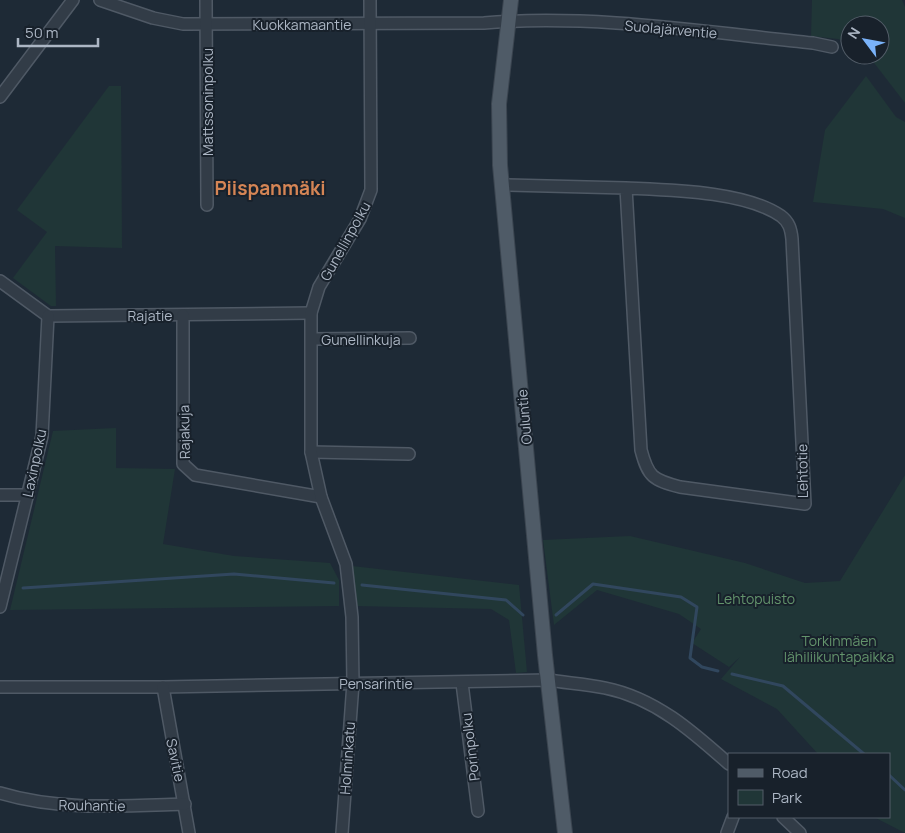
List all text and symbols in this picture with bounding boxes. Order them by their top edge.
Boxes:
scale bar [18,15,98,47]
street label: Kuokkamaantie [253,15,351,34]
street label: Suolajärventie [624,15,718,43]
north arrow [840,15,890,65]
text: 50 m [25,22,59,43]
text: N [843,24,864,42]
street label: Mattssoninpolku [198,48,217,156]
district label: Piispanmäki [214,175,326,201]
street label: Gunellinpolku [315,198,375,284]
street label: Rajatie [128,306,172,325]
street label: Gunellinkuja [321,330,401,349]
street label: Ouluntie [512,389,536,445]
street label: Rajakuja [174,405,194,459]
street label: Laxinpolku [18,427,50,499]
street label: Lehtotie [792,444,812,498]
park label: Lehtopuisto [717,589,795,608]
park label: Torkinmäen lähiliikuntapaikka [784,631,894,666]
street label: Pensarintie [339,674,413,693]
street label: Porinpolku [456,712,484,782]
street label: Holminkatu [335,721,359,795]
street label: Savitie [162,737,190,783]
legend [728,753,890,818]
text: Road [772,762,808,783]
text: Park [772,787,802,808]
street label: Rouhantie [58,795,126,815]

